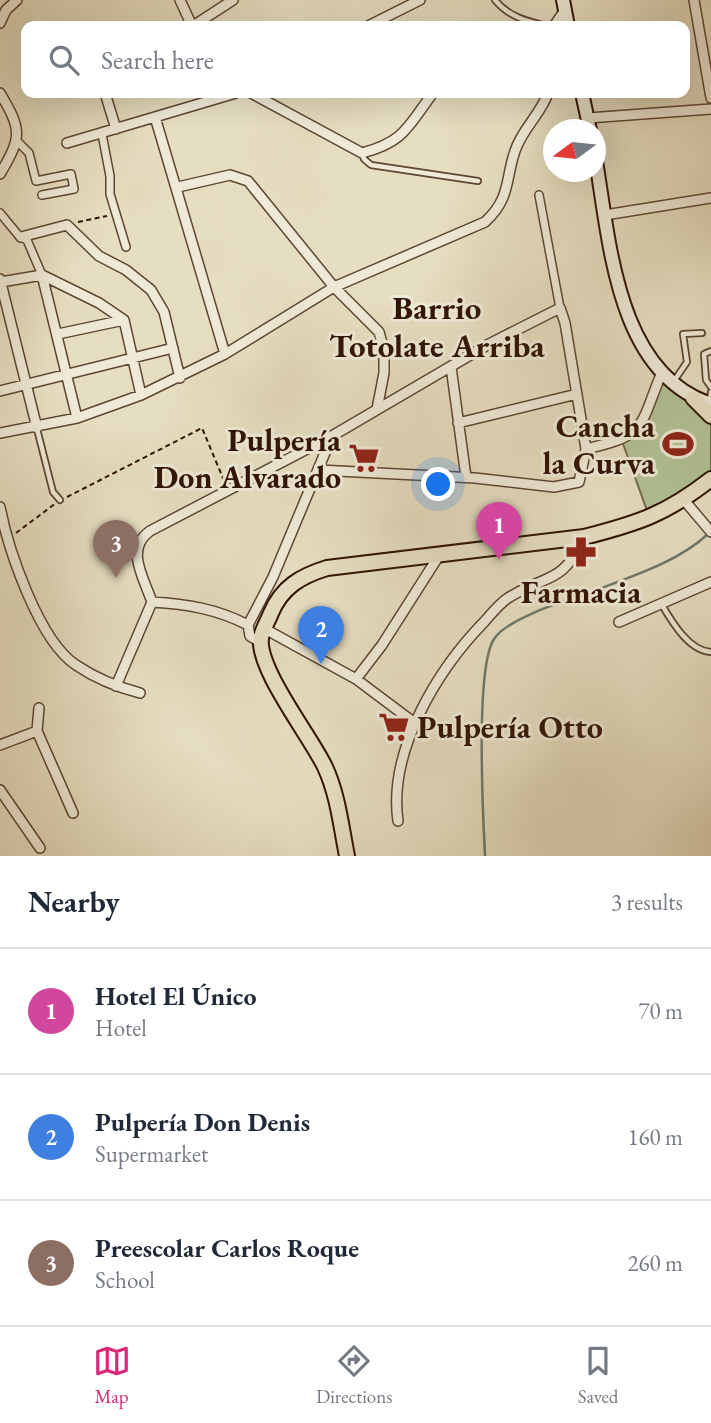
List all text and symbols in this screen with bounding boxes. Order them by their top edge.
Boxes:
search box [21,21,690,98]
icon: search [45,41,83,79]
text: Search here [101,43,214,77]
north arrow [543,119,606,182]
district label: Barrio Totolate Arriba [329,286,545,367]
place label: Cancha la Curva [542,405,656,484]
place label: Pulpería Don Alvarado [154,419,342,498]
sports icon: Cancha la Curva [661,427,695,461]
supermarket icon: Pulpería Don Alvarado [347,441,381,475]
your location [421,467,455,501]
pin: 1 [476,502,522,560]
pin: 3 [93,520,139,578]
pharmacy icon: Farmacia [564,535,598,569]
place label: Farmacia [521,571,642,613]
pin: 2 [298,606,344,664]
place label: Pulpería Otto [417,706,603,748]
supermarket icon: Pulpería Otto [377,710,411,744]
text: Nearby [28,882,120,921]
text: 3 results [611,887,683,917]
text: Hotel El Único [95,979,256,1013]
text: 1 [45,996,57,1026]
text: 70 m [638,996,683,1026]
text: Hotel [95,1013,147,1043]
text: Pulpería Don Denis [95,1105,310,1139]
text: 2 [45,1122,57,1152]
text: 160 m [627,1122,683,1152]
text: Supermarket [95,1139,208,1169]
text: Preescolar Carlos Roque [95,1231,359,1265]
text: 3 [45,1248,57,1278]
text: 260 m [627,1248,683,1278]
text: School [95,1265,155,1295]
tab: Map [93,1342,131,1409]
tab: Directions [316,1342,392,1409]
tab: Saved [578,1342,618,1409]

